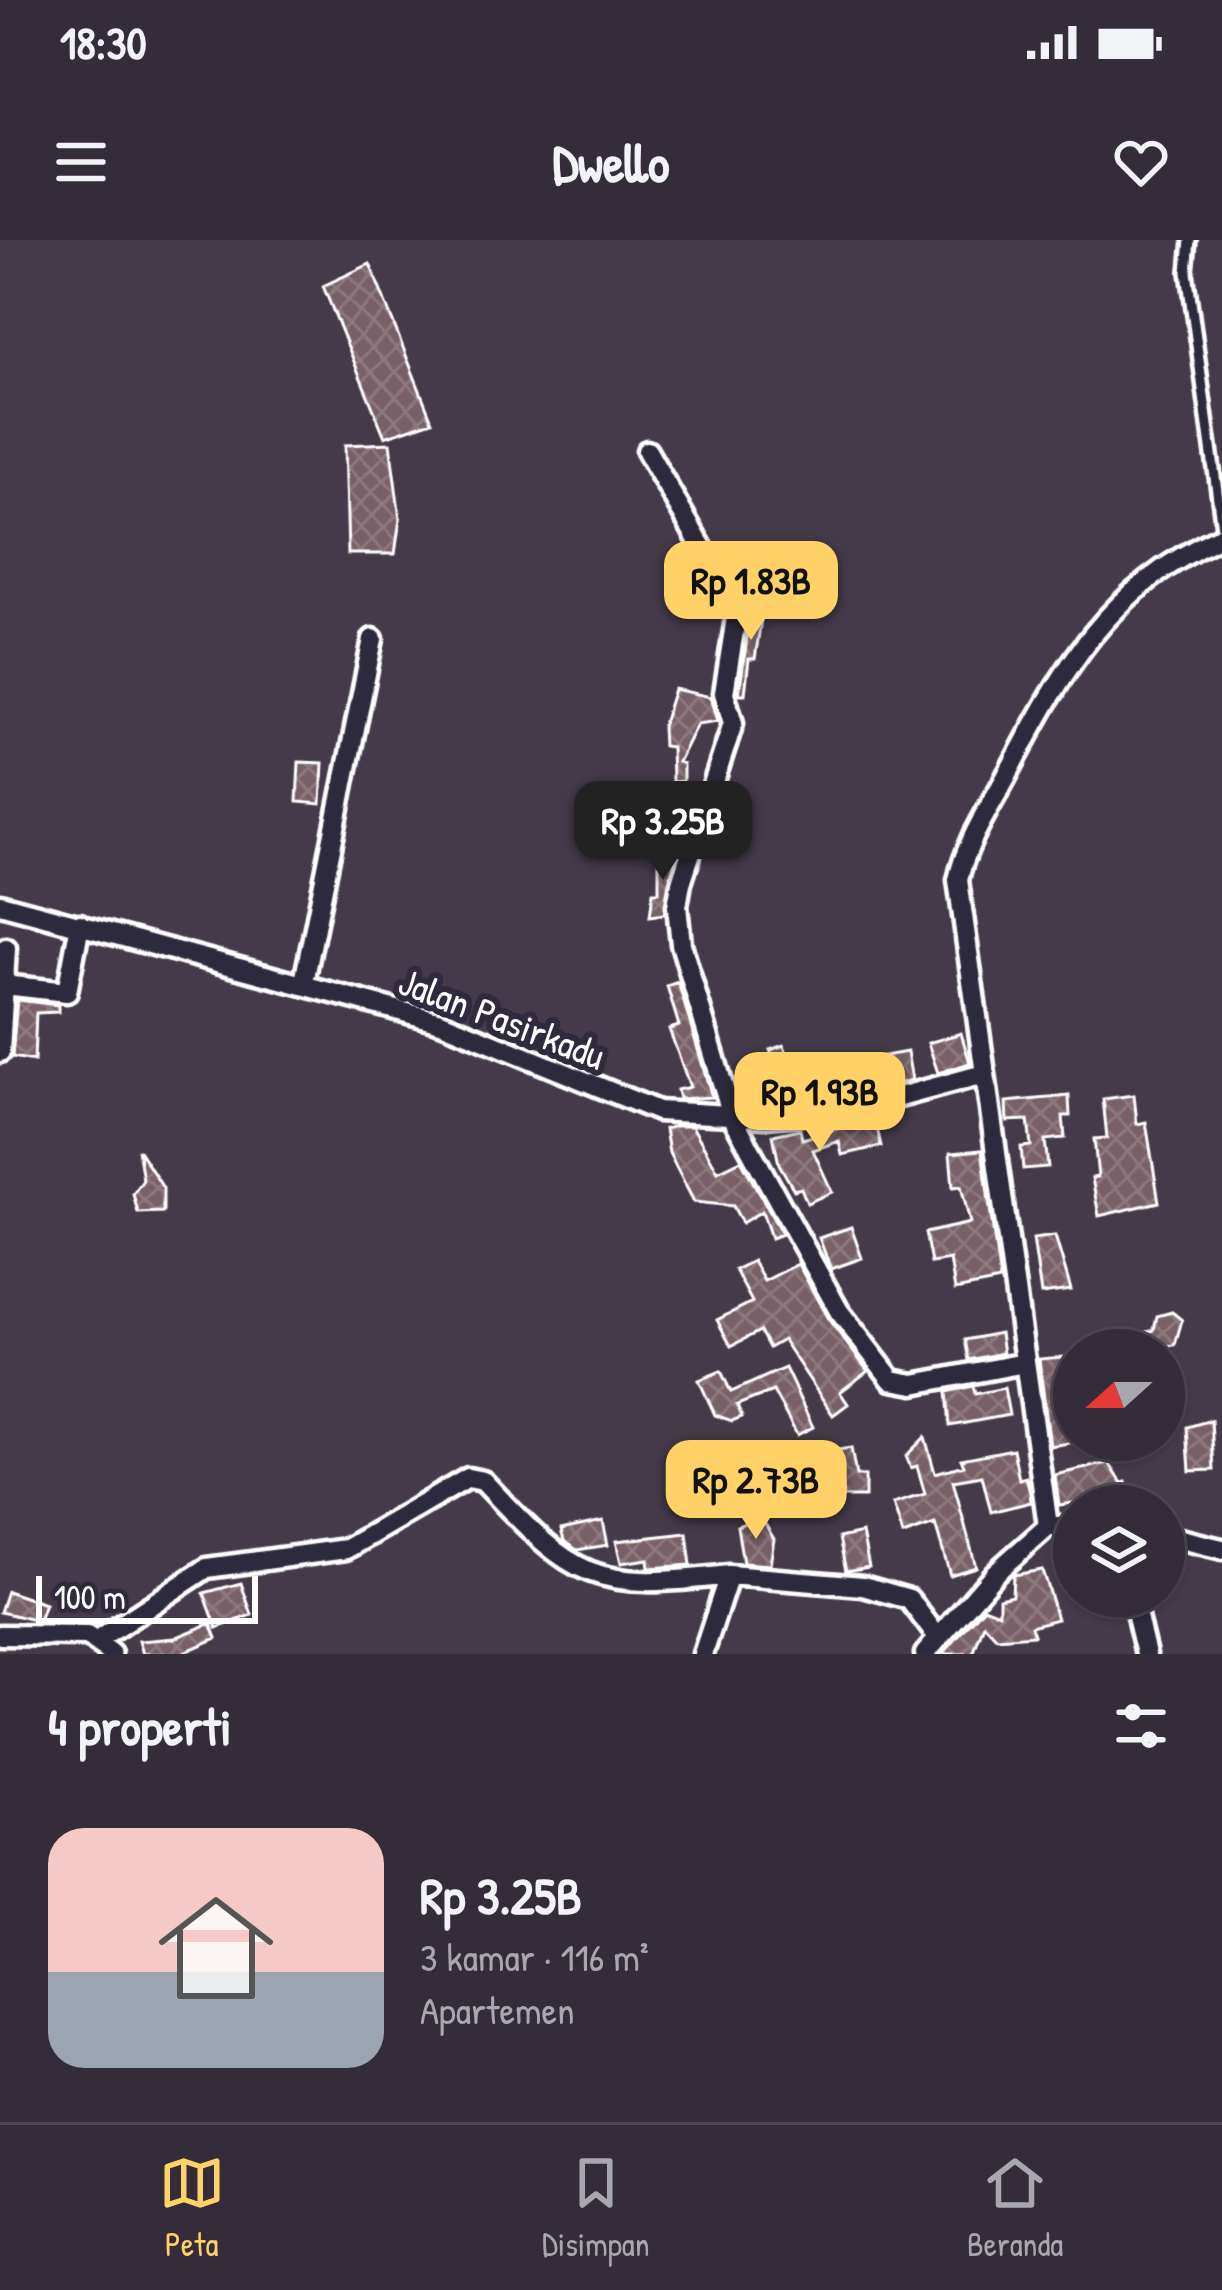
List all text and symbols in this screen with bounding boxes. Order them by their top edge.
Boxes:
text: 18:30 [60,12,147,73]
text: Dwello [552,126,670,199]
icon: menu [48,129,114,195]
icon: heart [1108,129,1174,195]
pin: Rp 1.83B [627,541,875,643]
text: Rp 1.83B [691,553,811,606]
pin: Rp 3.25B [539,781,787,883]
text: Rp 3.25B [601,793,725,846]
street label: Jalan Pasirkadu [391,954,613,1081]
pin: Rp 1.93B [696,1052,944,1154]
text: Rp 1.93B [761,1064,879,1117]
north arrow [1053,1329,1185,1461]
map controls [1053,1329,1185,1617]
pin: Rp 2.73B [632,1440,880,1542]
text: Rp 2.73B [693,1452,819,1505]
button: layers [1053,1485,1185,1617]
scale bar [36,1570,258,1623]
text: 100 m [54,1575,126,1619]
text: 4 properti [48,1692,232,1761]
icon: filters [1108,1693,1174,1759]
text: Rp 3.25B [420,1861,582,1930]
icon: home [144,1876,288,2020]
text: 3 kamar · 116 m² [420,1930,649,1983]
text: Apartemen [420,1983,575,2036]
tab: Peta [159,2150,225,2266]
tab: Disimpan [542,2150,650,2266]
tab: Beranda [967,2150,1063,2266]

